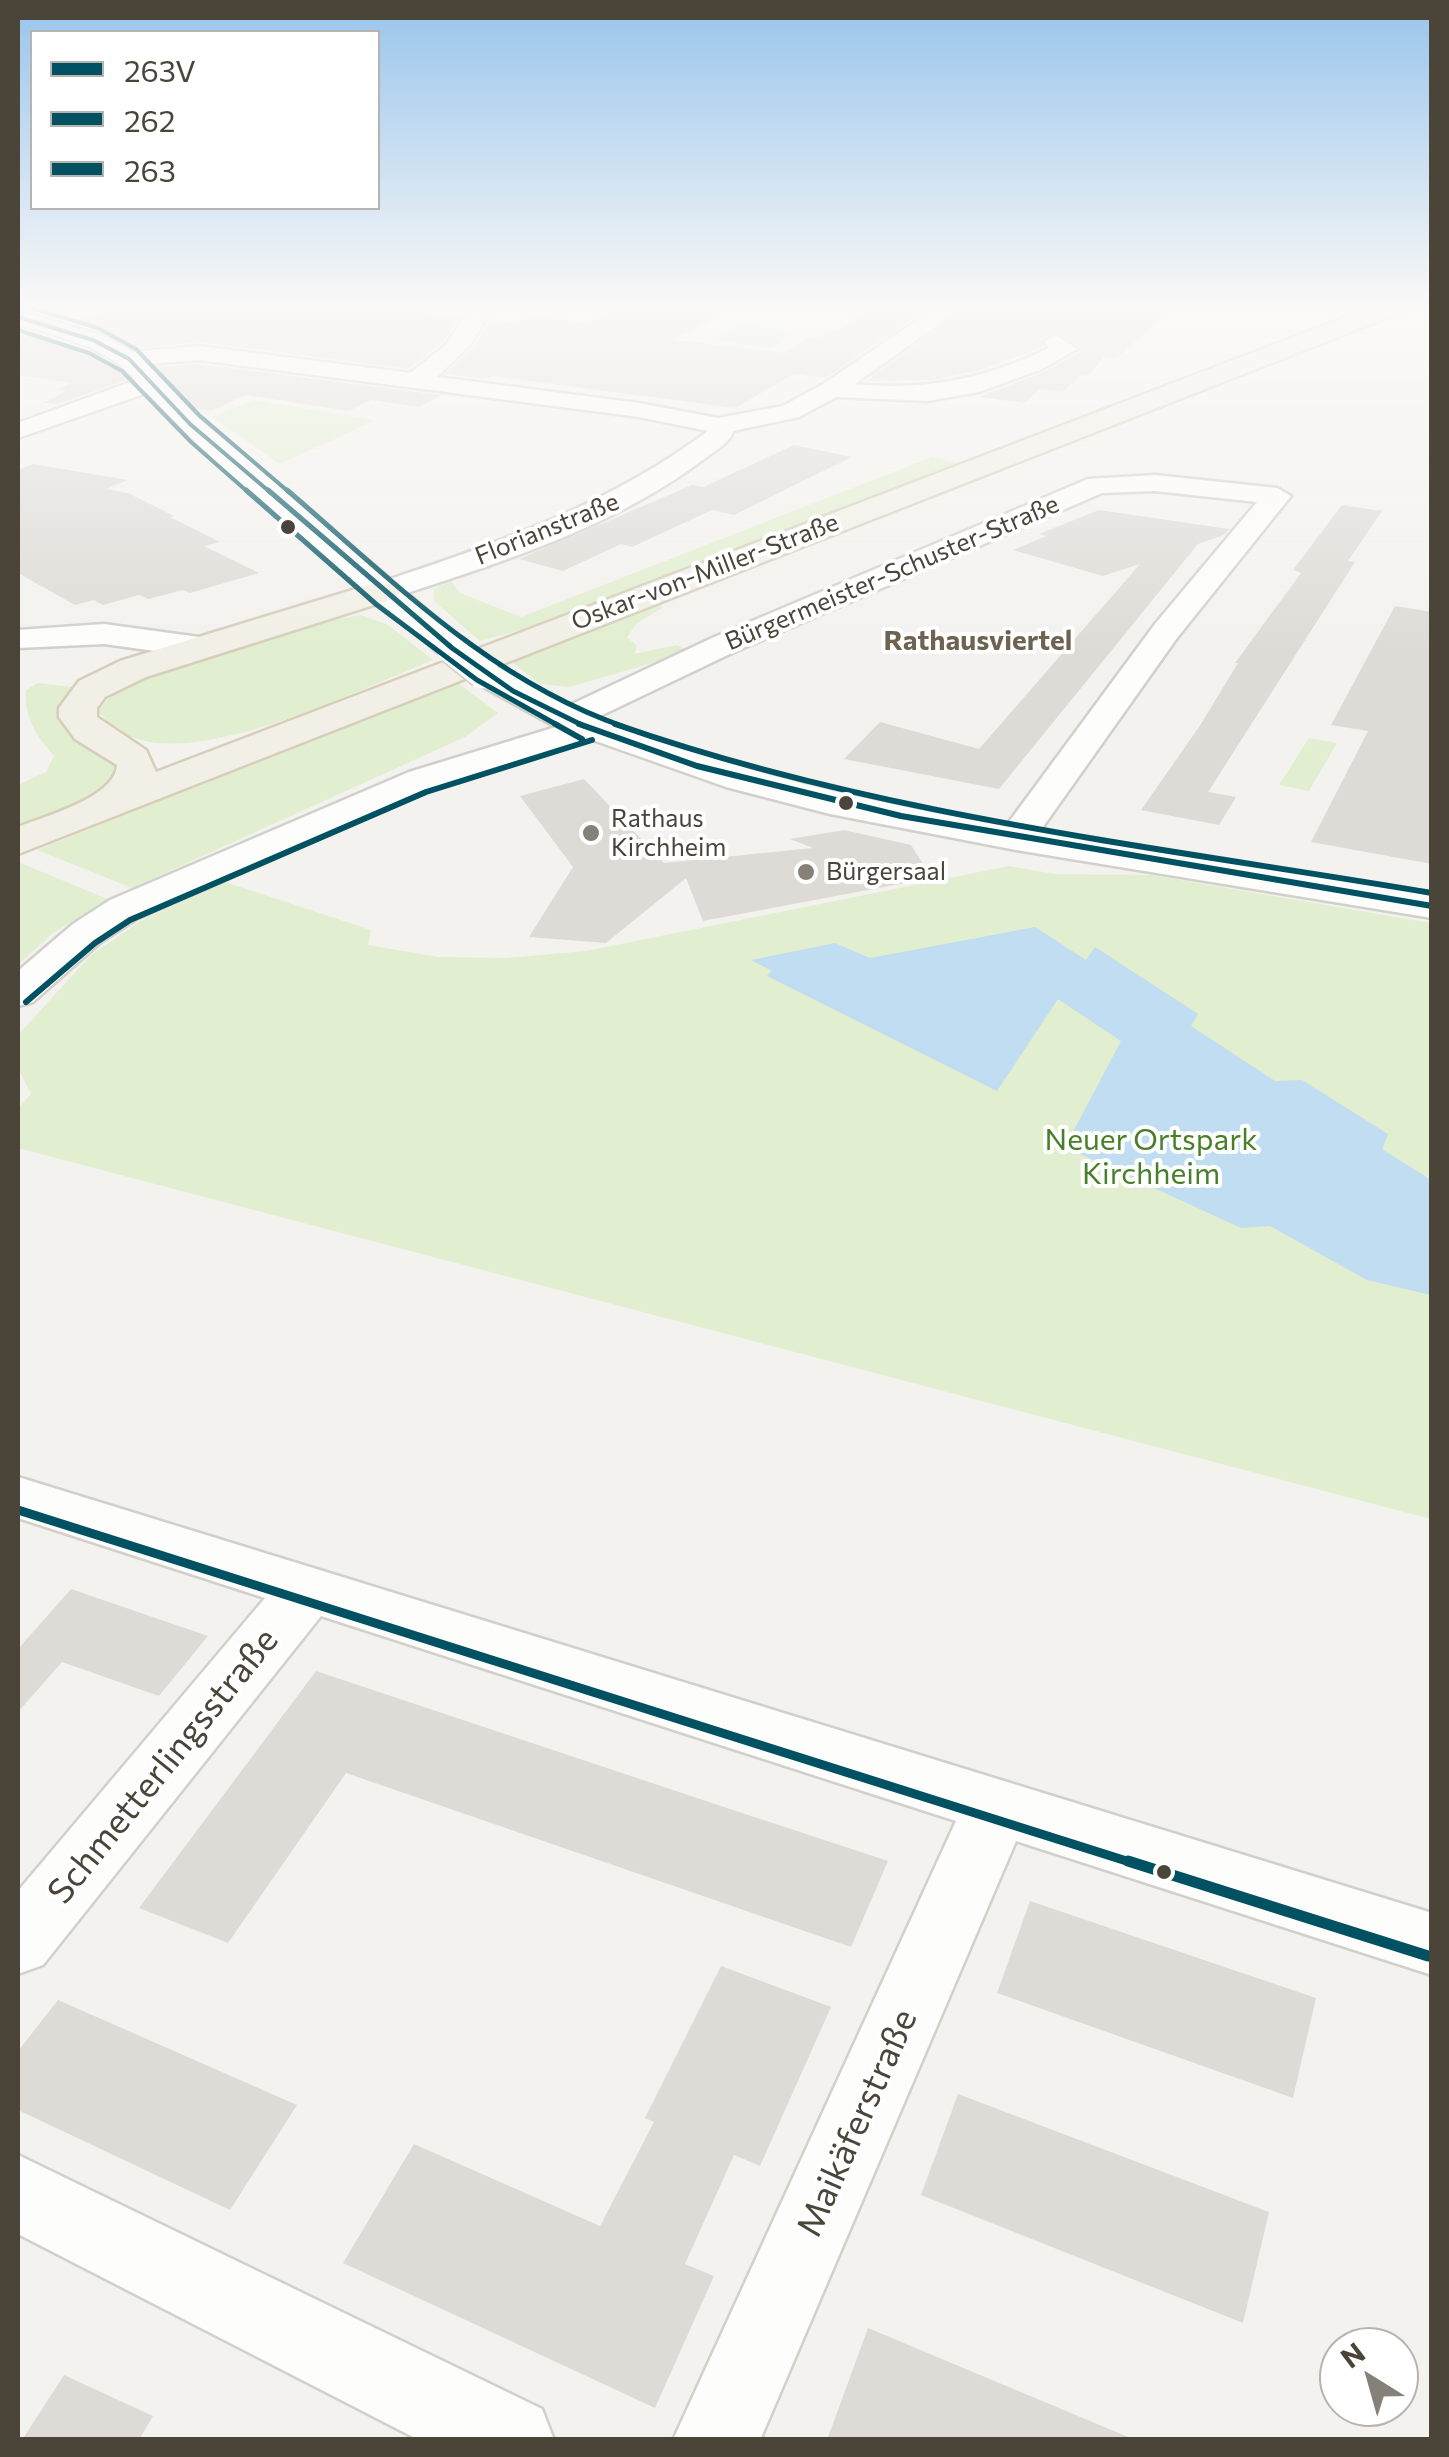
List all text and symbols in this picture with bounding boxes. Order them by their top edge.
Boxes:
legend [30,30,380,210]
text: 263V [124,51,196,88]
text: 262 [124,101,175,138]
text: 263 [124,151,176,188]
street label: Florianstraße [471,487,623,571]
street label: Bürgermeister-Schuster-Straße [721,489,1063,657]
street label: Oskar-von-Miller-Straße [567,507,843,637]
unlabelled marker [278,517,298,537]
district label: Rathausviertel [884,624,1072,658]
unlabelled marker [836,793,856,813]
place label: Rathaus Kirchheim [611,804,726,863]
marker: Rathaus Kirchheim [580,822,602,844]
place label: Bürgersaal [826,857,946,887]
marker: Bürgersaal [795,861,817,883]
park label: Neuer Ortspark Kirchheim [1045,1122,1257,1192]
street label: Schmetterlingsstraße [39,1620,287,1912]
unlabelled marker [1154,1862,1174,1882]
street label: Maikäferstraße [788,2003,926,2243]
north arrow [1319,2327,1419,2427]
text: N [1334,2335,1371,2375]

